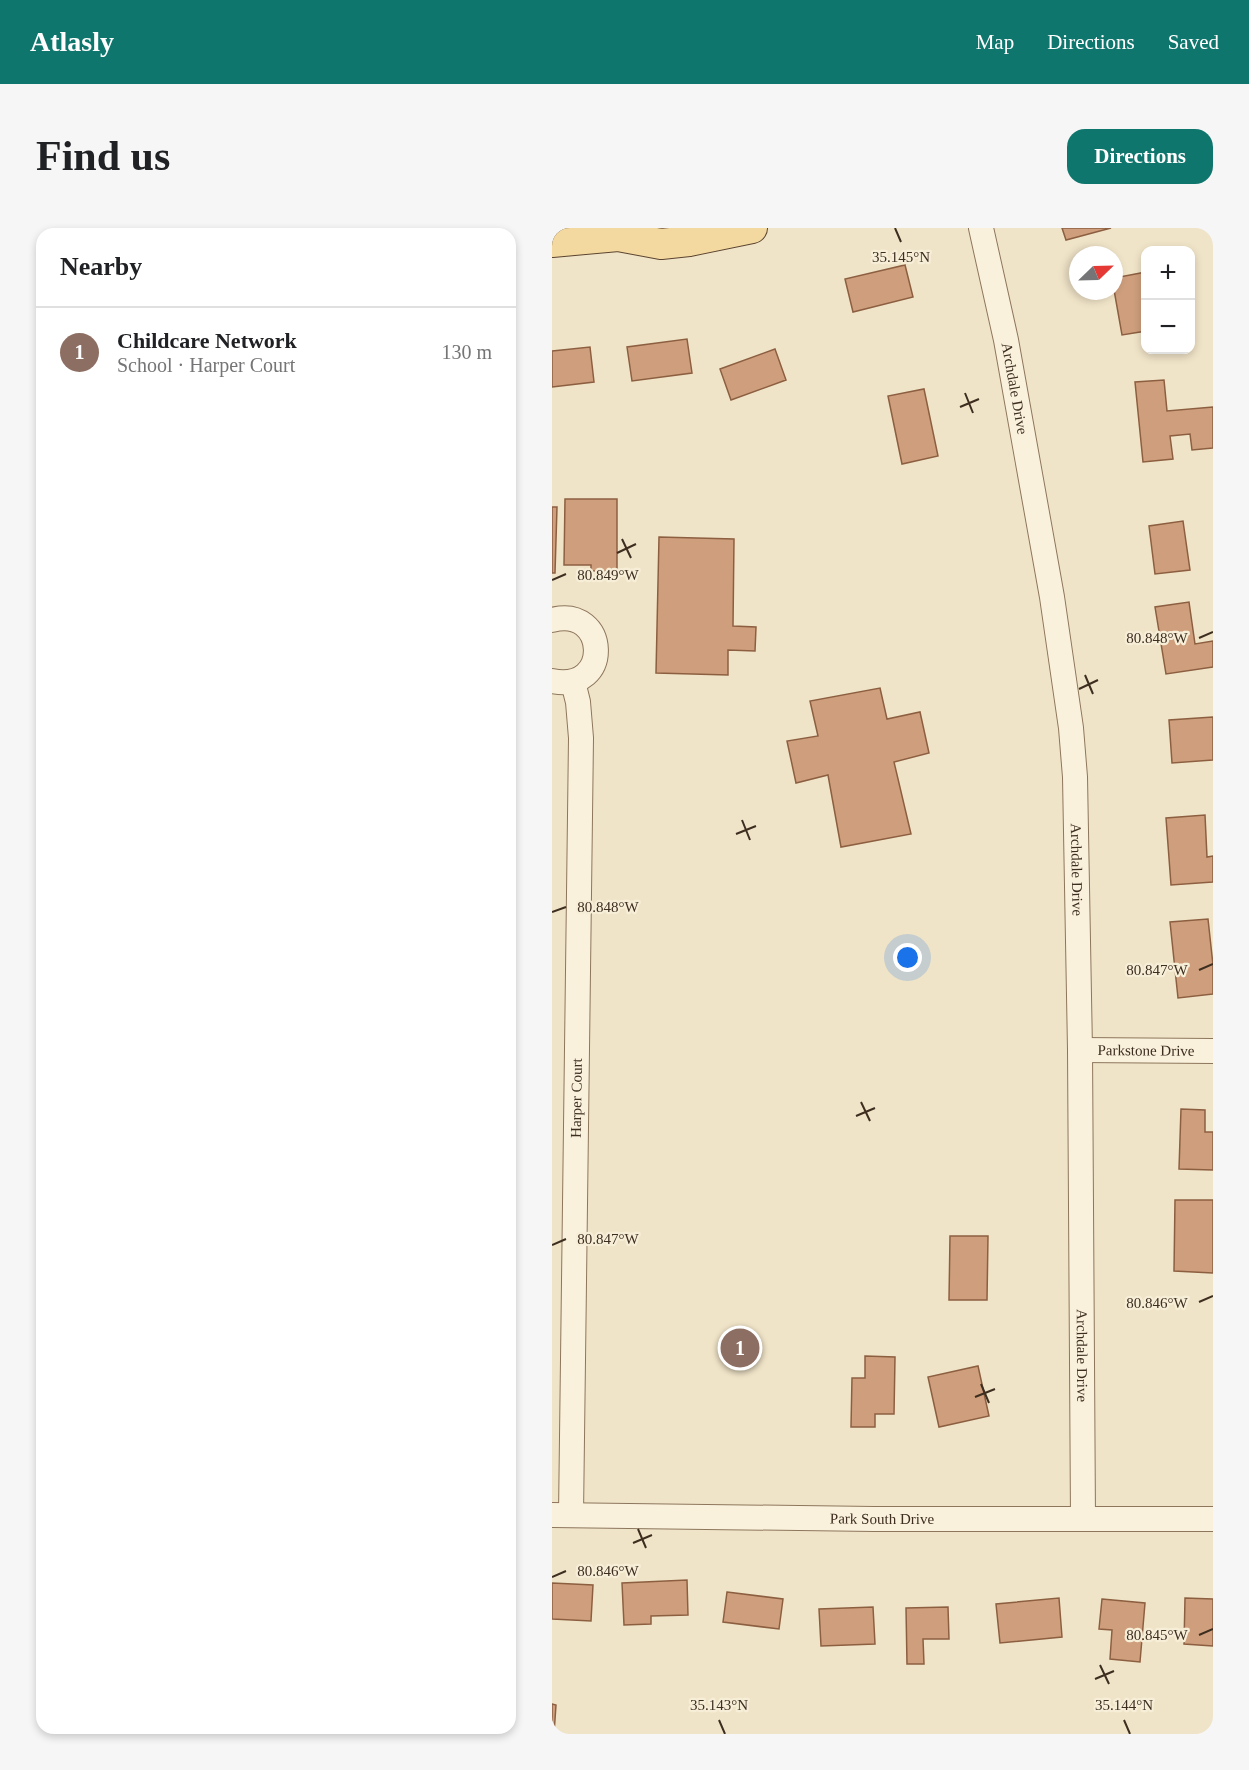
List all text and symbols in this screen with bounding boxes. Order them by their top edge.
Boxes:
text: Atlasly [30,26,114,57]
text: Map [976,30,1014,54]
text: Directions [1047,30,1135,54]
text: Saved [1168,30,1219,54]
button: Directions [1067,129,1213,184]
text: Find us [36,133,170,179]
north arrow [1069,246,1123,300]
map controls [1141,246,1195,354]
button: + [1141,246,1195,300]
text: 35.145°N [872,249,930,265]
text: Nearby [60,252,142,281]
button: − [1141,300,1195,354]
text: Childcare Network [117,328,297,353]
text: 1 [75,341,85,363]
text: 130 m [441,341,492,363]
street label: Archdale Drive [999,341,1031,436]
text: School · Harper Court [117,354,295,376]
text: 80.849°W [577,567,640,583]
text: 80.848°W [1126,630,1189,646]
street label: Archdale Drive [1068,823,1086,917]
text: 80.848°W [577,899,640,915]
your location [893,943,922,972]
text: 80.847°W [1126,962,1189,978]
street label: Parkstone Drive [1097,1042,1195,1059]
street label: Harper Court [568,1057,585,1138]
text: 80.847°W [577,1231,640,1247]
text: 80.846°W [1126,1295,1189,1311]
street label: Archdale Drive [1074,1309,1090,1402]
pin: 1 [720,1326,759,1370]
street label: Park South Drive [830,1510,934,1527]
text: 80.846°W [577,1563,640,1579]
text: 80.845°W [1126,1627,1189,1643]
text: 35.143°N [690,1697,748,1713]
text: 35.144°N [1095,1697,1153,1713]

